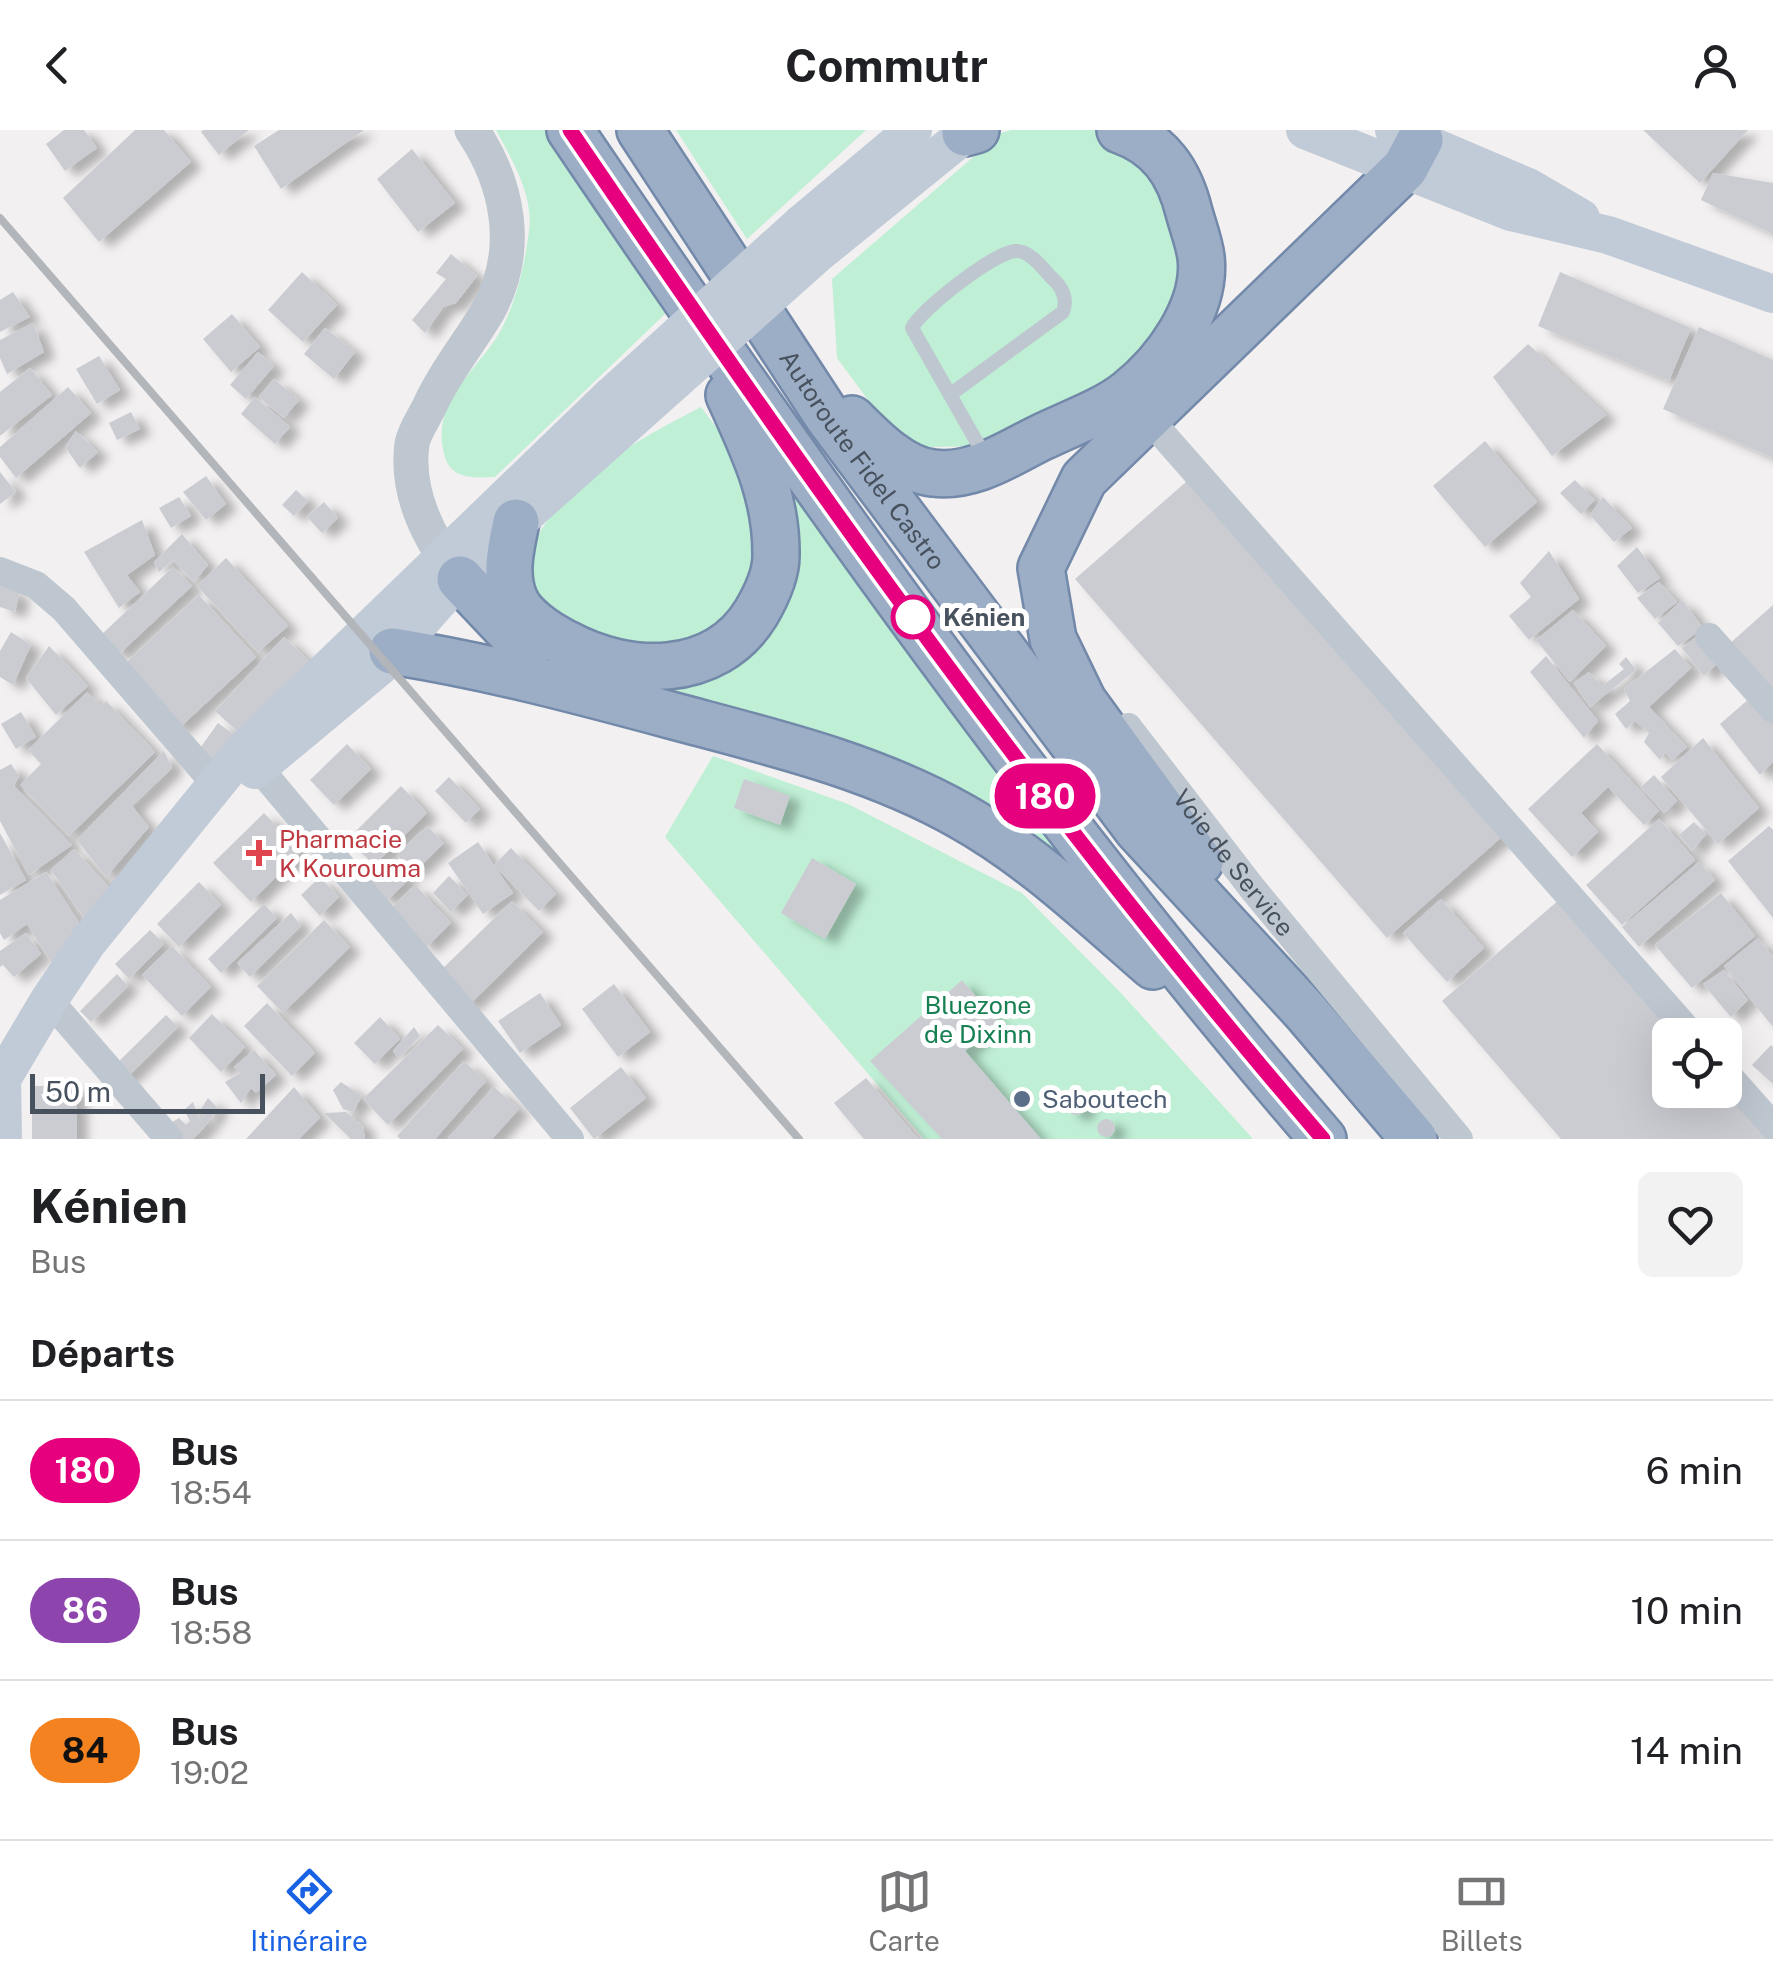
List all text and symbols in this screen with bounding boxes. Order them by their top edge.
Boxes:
icon: back [30,38,85,93]
icon: person [1688,38,1743,93]
text: Commutr [785,39,988,92]
street label: Autoroute Fidel Castro [773,344,952,575]
marker: Kénien [892,596,934,638]
place label: Kénien [943,602,1025,632]
line badge: 180 [988,764,1102,828]
text: 180 [1015,776,1075,817]
street label: Voie de Service [1167,783,1300,942]
place label: Pharmacie K Kourouma [279,824,421,883]
marker: Pharmacie K Kourouma [248,842,270,864]
park label: Bluezone de Dixinn [924,990,1032,1049]
map controls [1652,1018,1742,1108]
button: locate [1652,1018,1742,1108]
scale bar [30,1069,265,1114]
text: 50 m [45,1075,111,1108]
place label: Saboutech [1042,1084,1167,1114]
marker: Saboutech [1011,1088,1033,1110]
button: heart [1638,1172,1743,1277]
text: Kénien [30,1177,188,1234]
text: Bus [30,1243,86,1280]
text: Départs [30,1331,175,1376]
text: Bus [170,1429,239,1474]
text: 6 min [1646,1448,1743,1493]
text: 180 [55,1450,115,1491]
text: 18:54 [170,1474,252,1511]
text: Bus [170,1569,239,1614]
text: 10 min [1631,1588,1743,1633]
text: 86 [62,1590,108,1631]
text: 18:58 [170,1614,252,1651]
text: Bus [170,1709,239,1754]
text: 14 min [1630,1728,1743,1773]
text: 84 [62,1730,108,1771]
text: 19:02 [170,1754,249,1791]
tab: Itinéraire [250,1864,368,1957]
tab: Carte [868,1864,940,1957]
tab: Billets [1441,1864,1523,1957]

